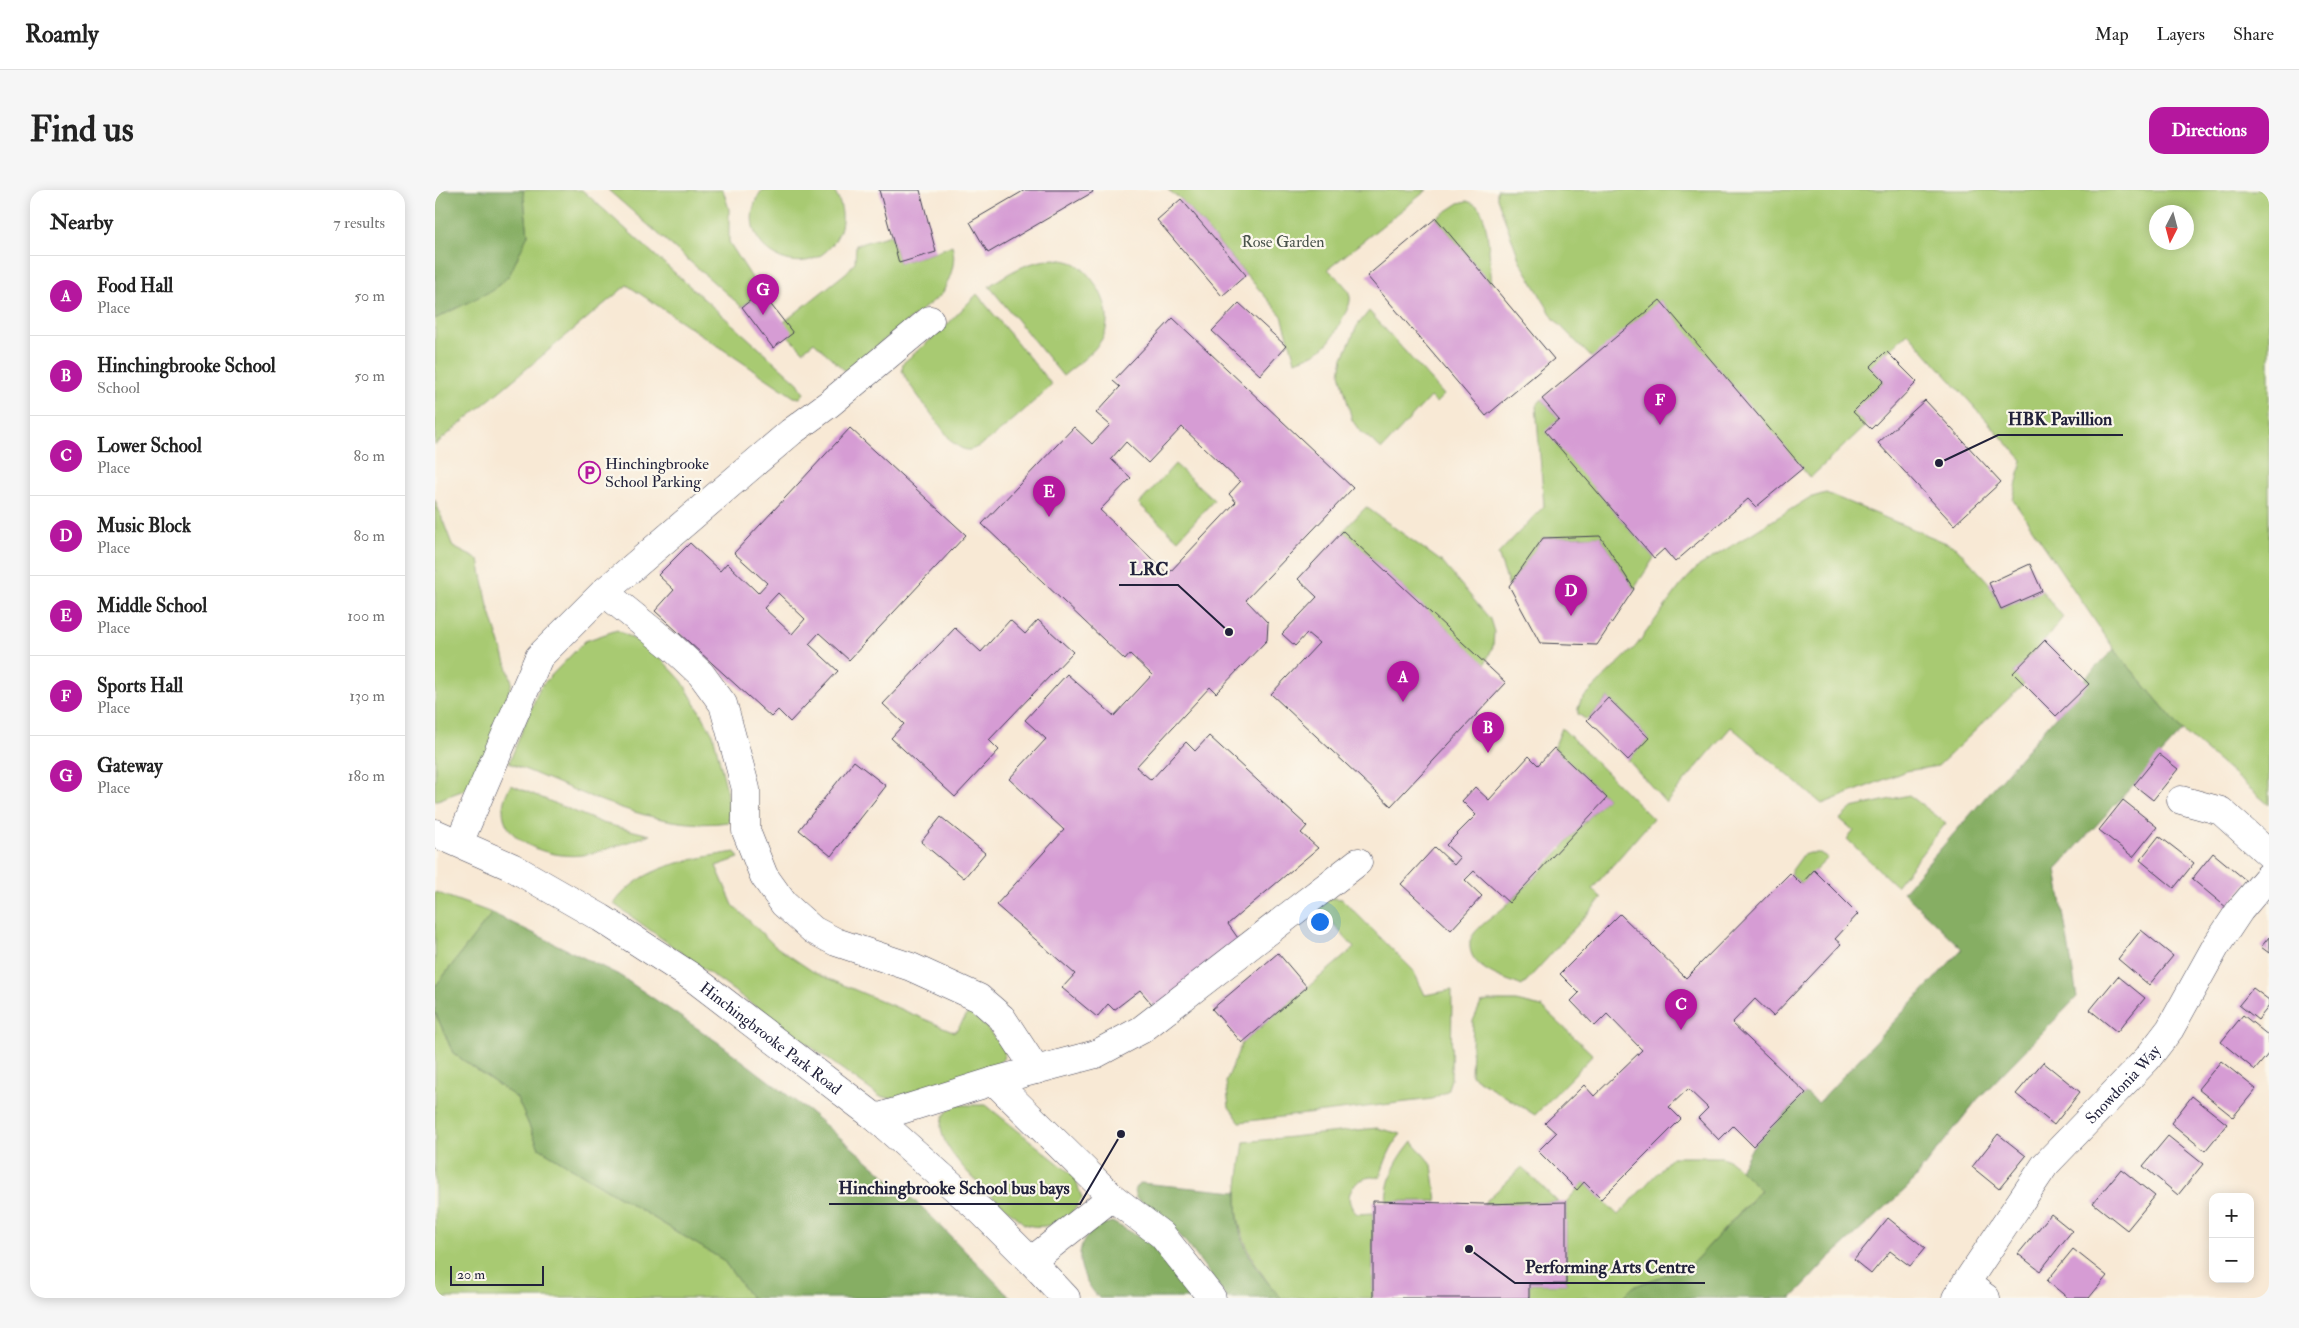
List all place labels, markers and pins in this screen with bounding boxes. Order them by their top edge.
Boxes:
pin: G [747,274,779,315]
pin: F [1644,384,1676,425]
callout: HBK Pavillion [1998,402,2123,435]
place label: Hinchingbrooke School Parking [605,454,709,492]
parking icon: Hinchingbrooke School Parking [577,460,601,484]
pin: E [1033,476,1065,517]
callout: LRC [1119,552,1178,585]
pin: D [1555,575,1587,616]
pin: A [1387,661,1419,702]
pin: B [1472,712,1504,753]
pin: C [1665,989,1697,1030]
callout: Hinchingbrooke School bus bays [829,1171,1080,1204]
callout: Performing Arts Centre [1515,1250,1705,1283]

